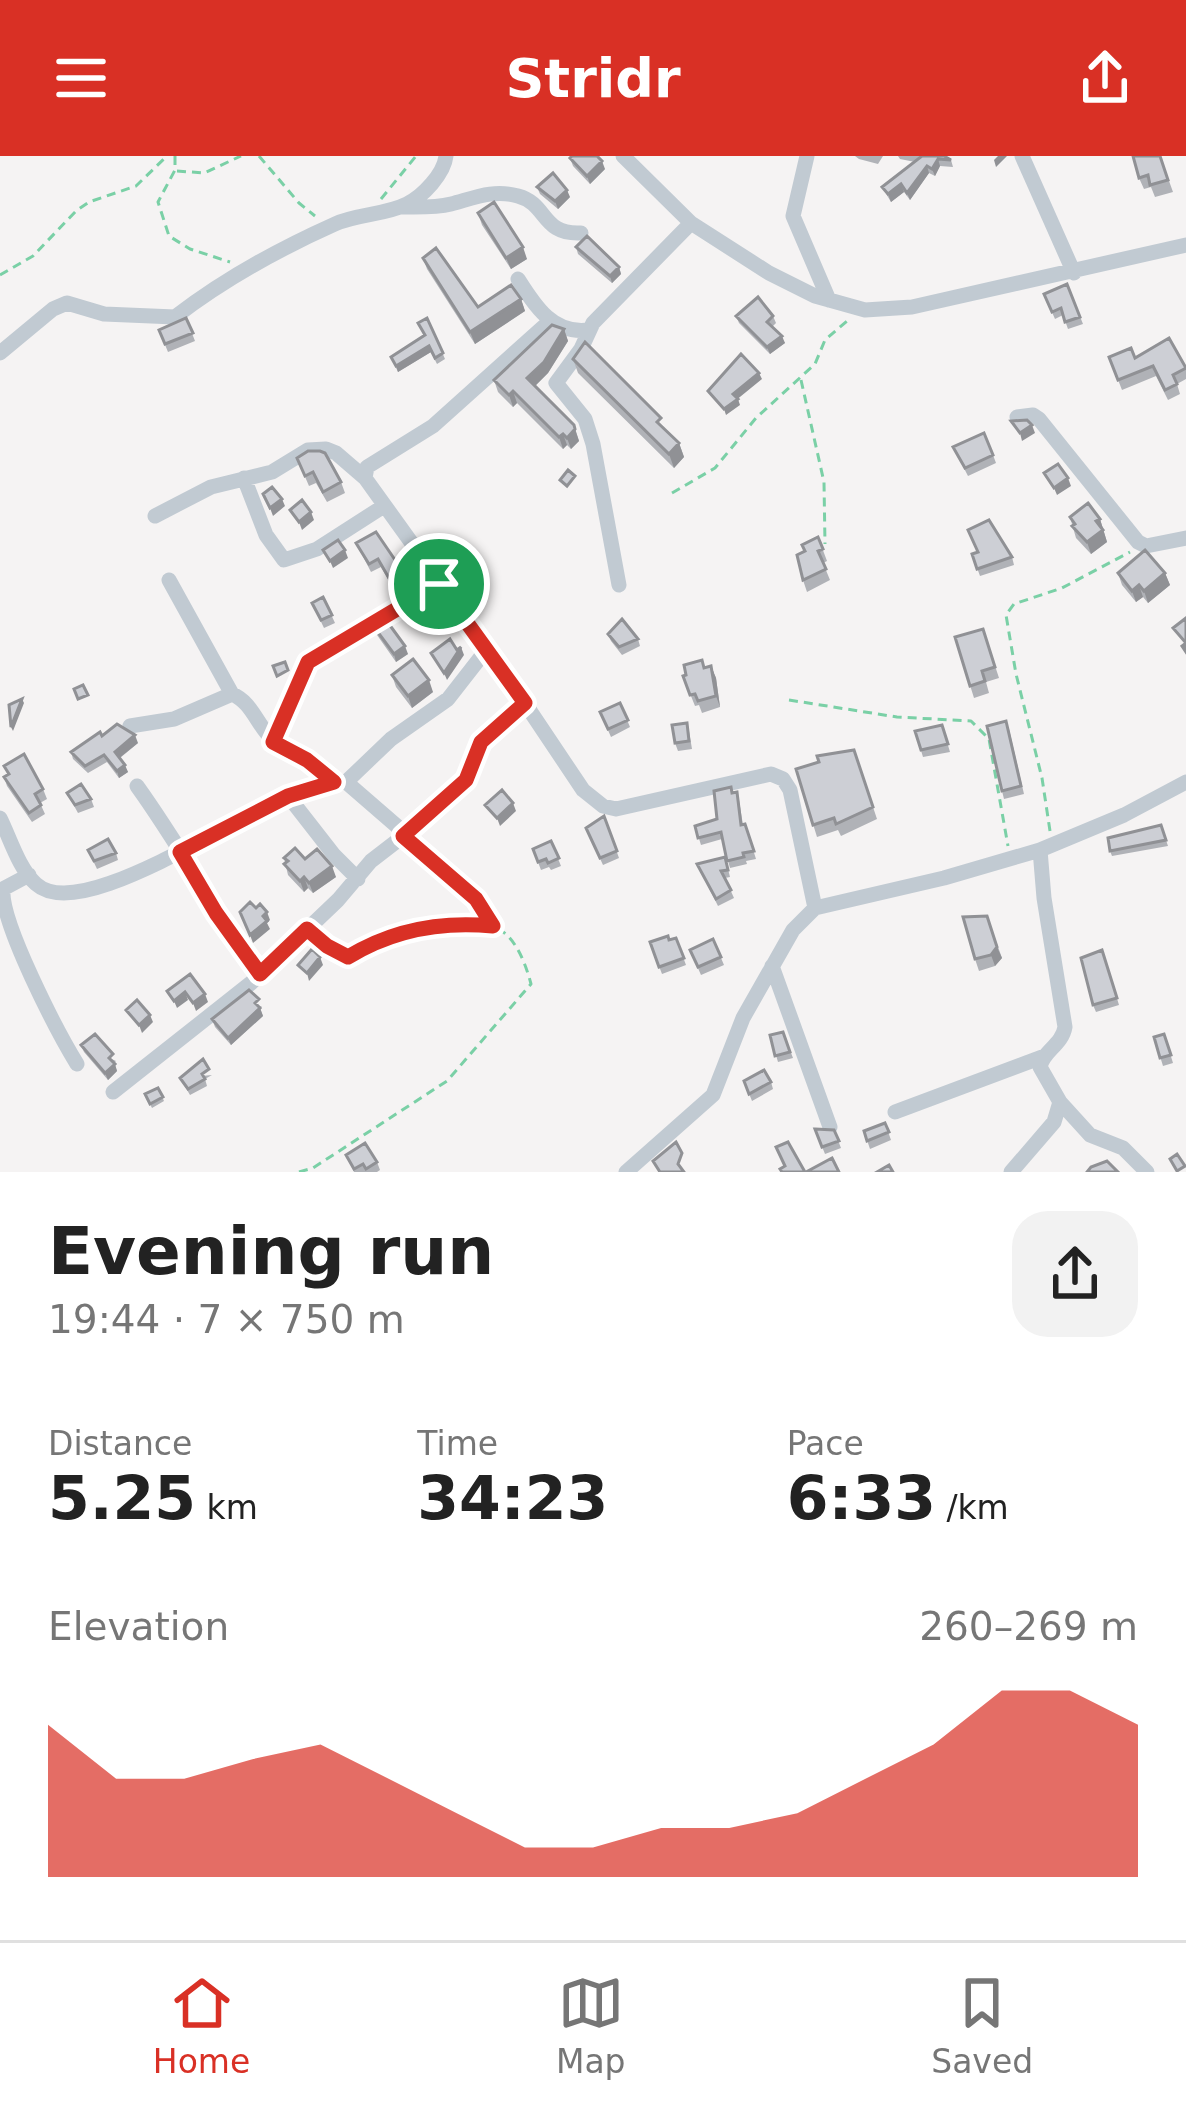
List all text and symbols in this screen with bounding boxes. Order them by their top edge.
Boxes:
icon: menu [48,45,114,111]
icon: share [1072,45,1138,111]
text: Stridr [505,47,681,110]
pin [388,533,490,635]
icon: arrive [406,551,472,617]
button: share [1012,1211,1138,1337]
text: Evening run [48,1213,494,1290]
text: 19:44 · 7 × 750 m [48,1297,405,1342]
text: Distance [48,1424,192,1463]
text: Time [417,1424,498,1463]
text: Pace [787,1424,864,1463]
text: 5.25 [48,1463,196,1533]
text: 34:23 [417,1463,608,1533]
text: 6:33 [787,1463,936,1533]
text: km [196,1488,258,1527]
text: /km [936,1488,1009,1527]
text: Elevation [48,1604,229,1649]
text: 260–269 m [919,1604,1138,1649]
tab: Home [153,1970,250,2081]
tab: Map [556,1970,626,2081]
tab: Saved [931,1970,1033,2081]

